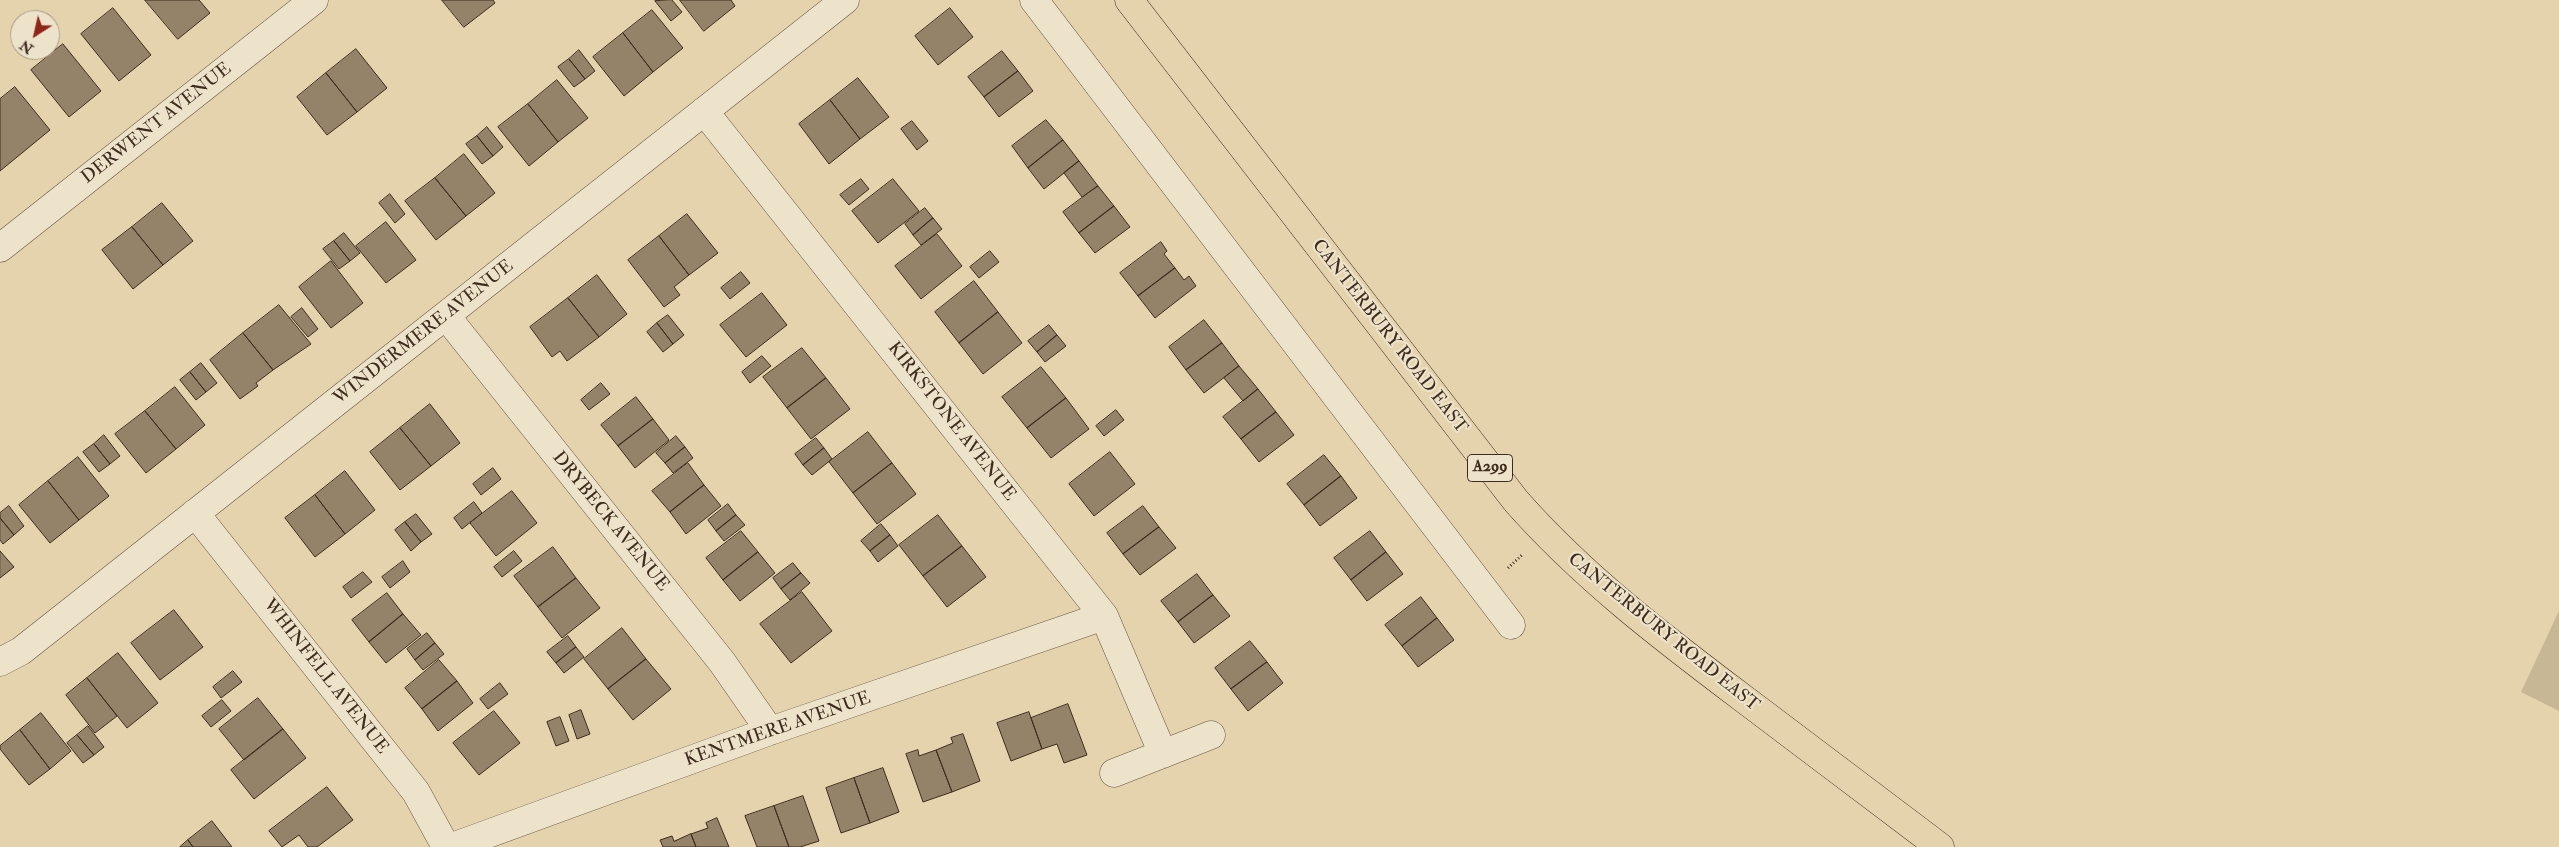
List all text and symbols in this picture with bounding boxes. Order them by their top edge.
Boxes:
north arrow [10,10,60,60]
text: N [17,36,37,57]
street label: DERWENT AVENUE [78,59,236,189]
street label: CANTERBURY ROAD EAST [1307,236,1471,438]
street label: WINDERMERE AVENUE [330,256,518,410]
street label: KIRKSTONE AVENUE [882,338,1020,506]
street label: DRYBECK AVENUE [547,448,673,596]
road number: A299 [1468,454,1512,482]
street label: CANTERBURY ROAD EAST [1563,549,1763,717]
street label: WHINFELL AVENUE [258,595,392,759]
street label: KENTMERE AVENUE [682,688,874,772]

